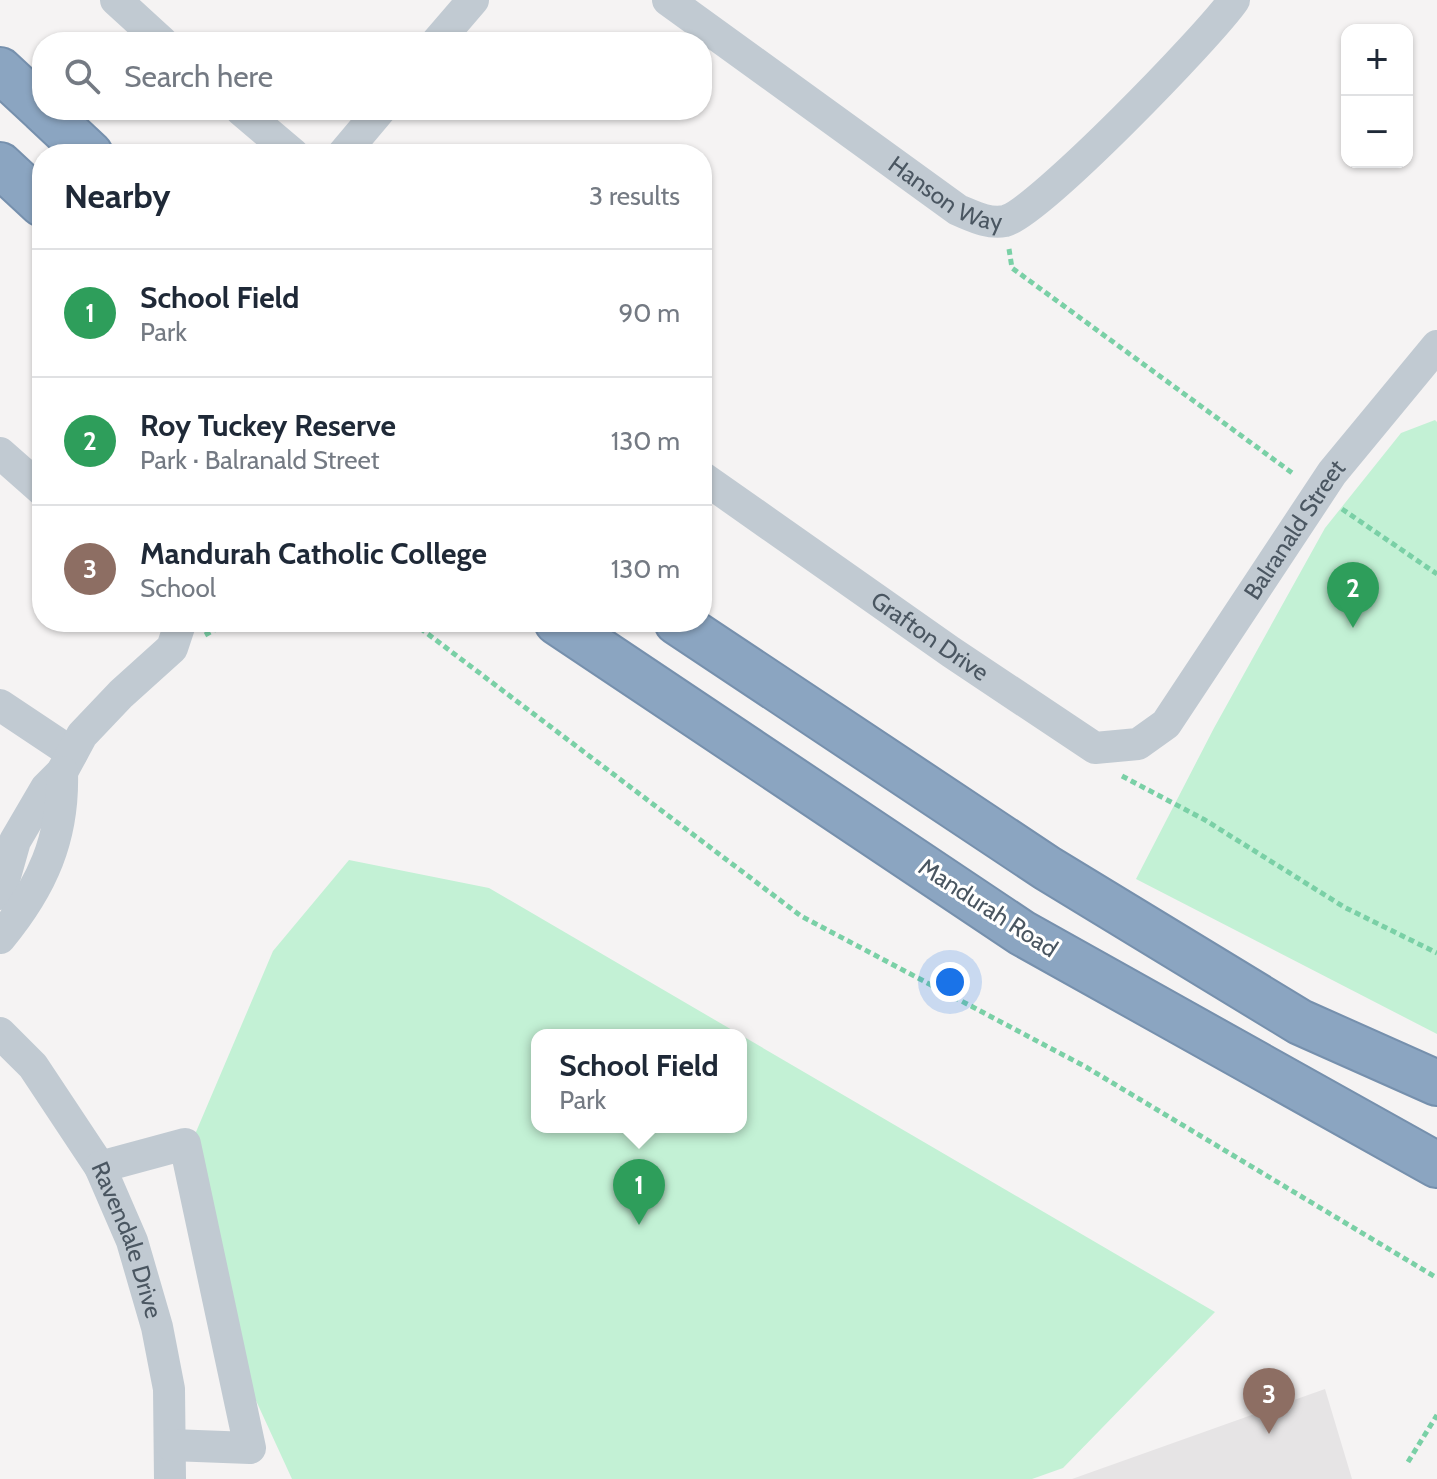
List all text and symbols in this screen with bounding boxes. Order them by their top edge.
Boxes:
map controls [1341,24,1413,168]
button: + [1341,24,1413,96]
search box [32,32,712,120]
icon: search [60,54,104,98]
text: Search here [124,58,273,95]
button: − [1341,96,1413,168]
street label: Hanson Way [883,150,1003,236]
text: Nearby [64,175,171,217]
text: 3 results [589,180,680,212]
text: School Field [140,279,299,316]
text: 1 [85,297,95,329]
text: 90 m [618,297,680,329]
text: Park [140,316,187,348]
text: Roy Tuckey Reserve [140,407,396,444]
text: 2 [83,425,97,457]
text: 130 m [611,425,680,457]
text: Park · Balranald Street [140,444,380,476]
street label: Balranald Street [1237,454,1351,605]
text: Mandurah Catholic College [140,535,487,572]
text: 3 [83,553,97,585]
text: 130 m [611,553,680,585]
pin: 2 [1327,562,1379,628]
text: School [140,572,216,604]
street label: Grafton Drive [865,585,994,687]
street label: Mandurah Road [913,852,1063,963]
your location [930,962,970,1002]
popup [531,1029,747,1133]
text: School Field [559,1047,719,1084]
text: Park [559,1084,606,1116]
street label: Ravendale Drive [85,1157,169,1322]
pin: 1 [613,1159,665,1225]
pin: 3 [1243,1368,1295,1434]

